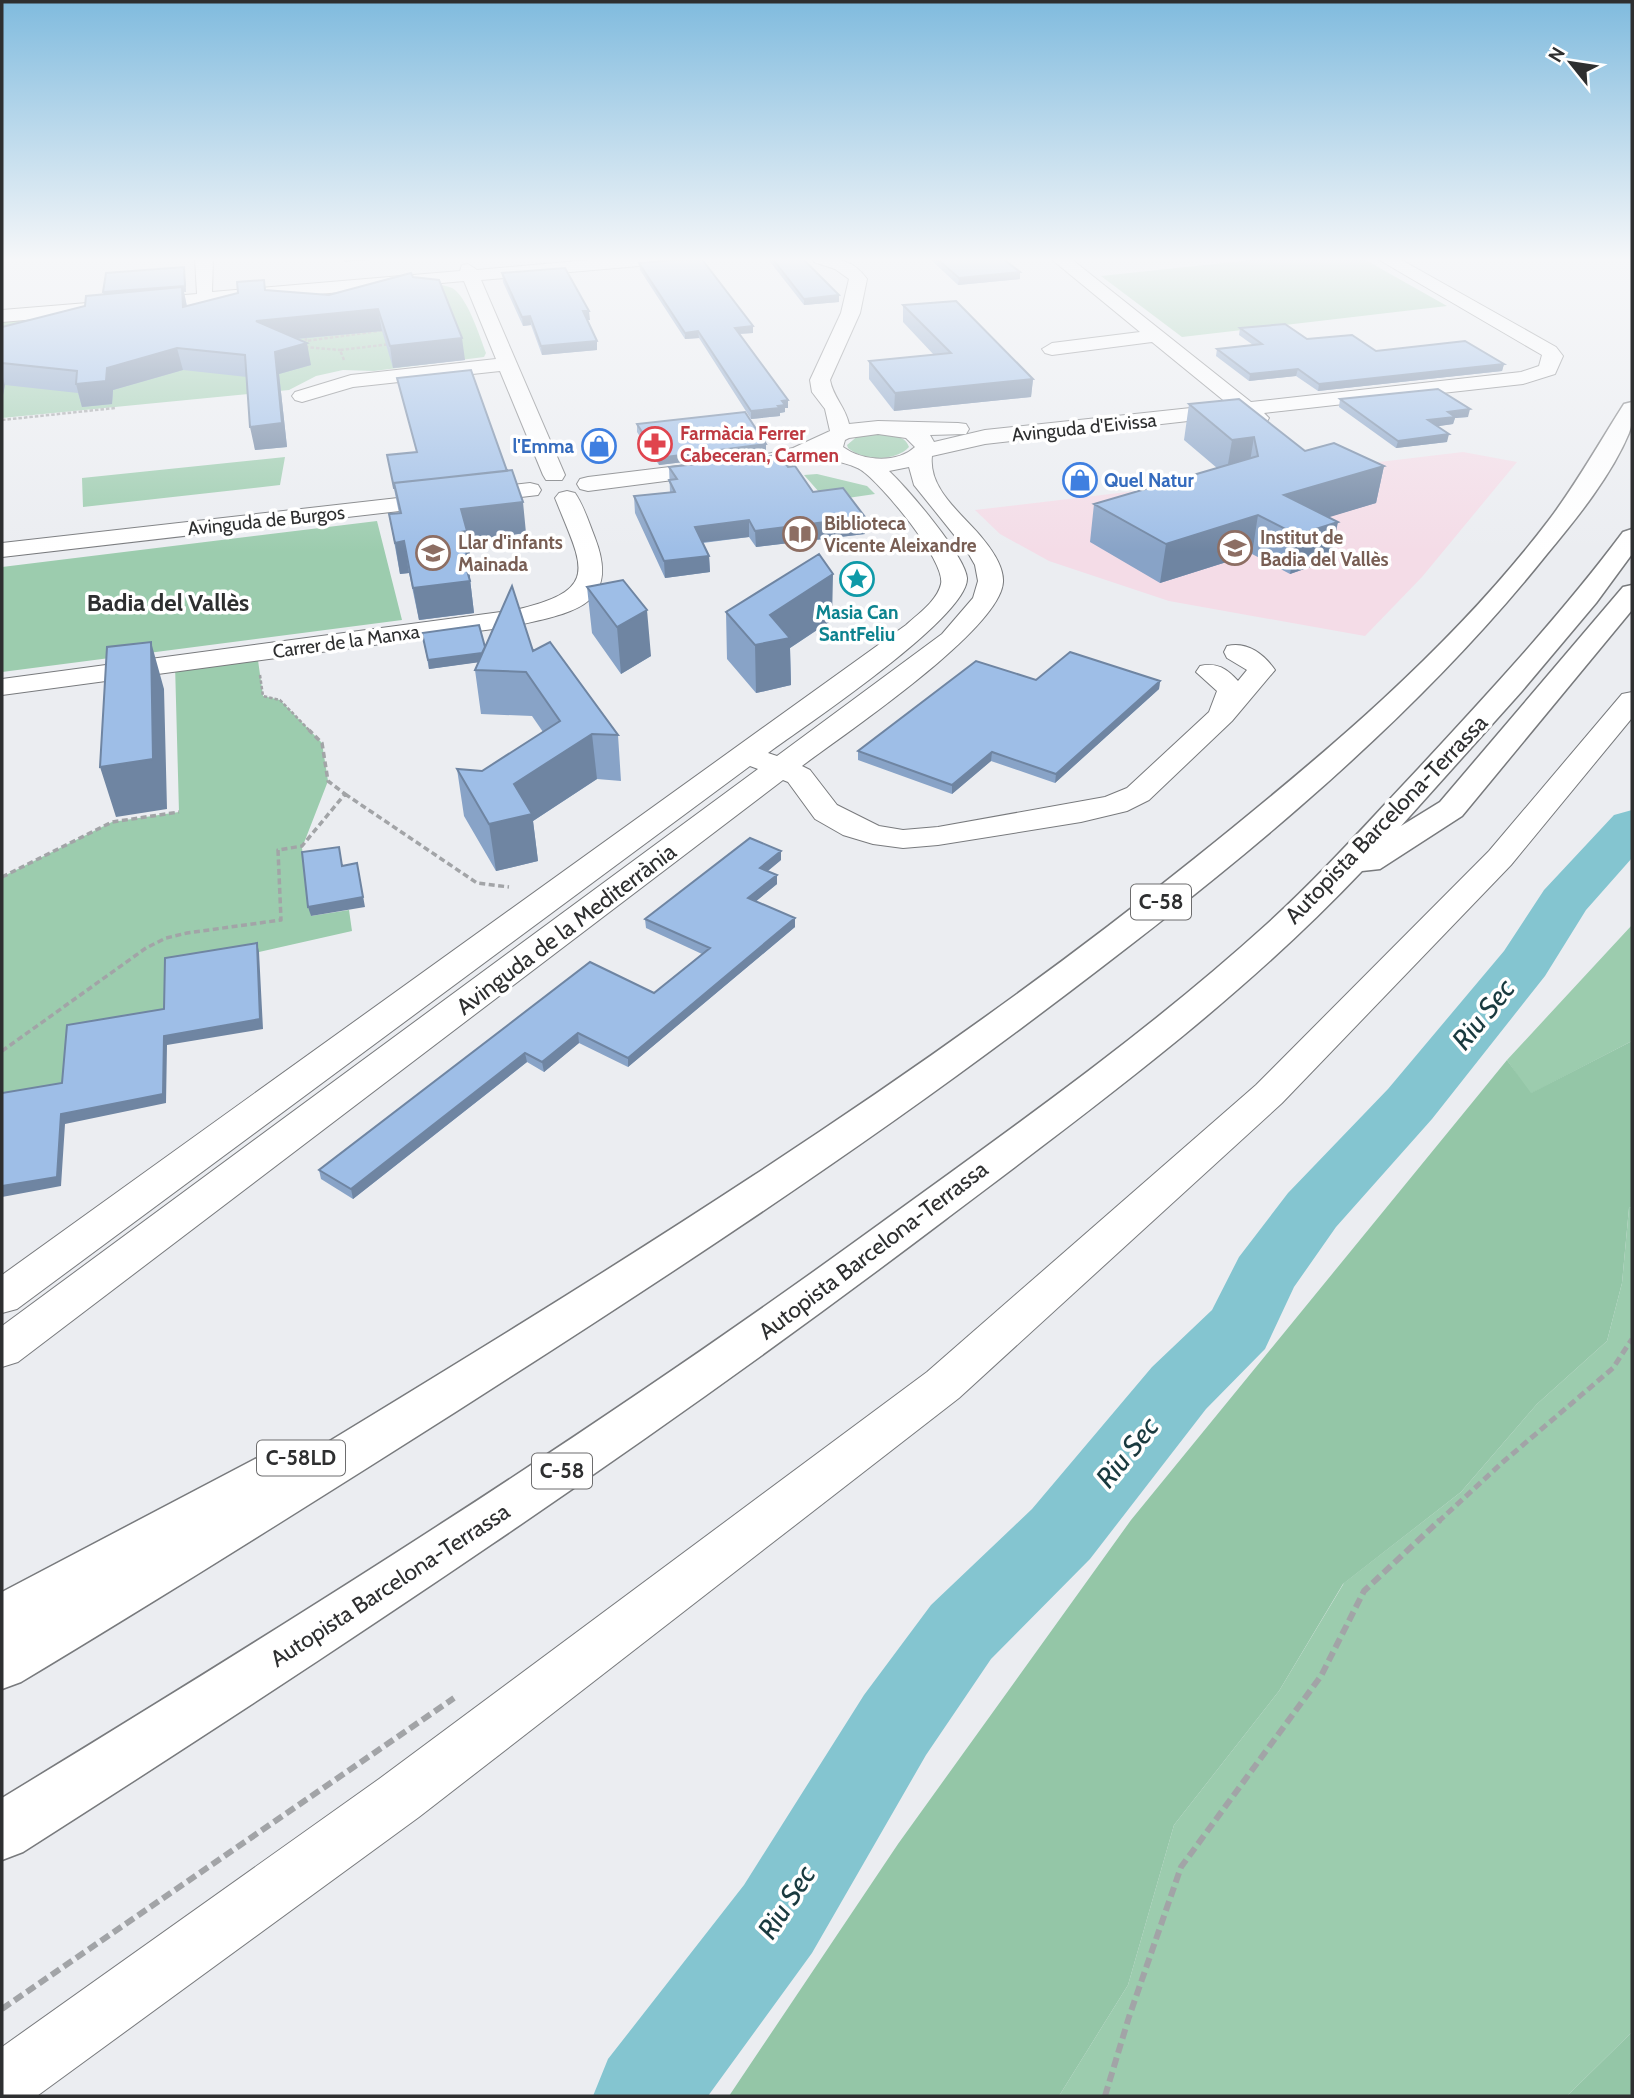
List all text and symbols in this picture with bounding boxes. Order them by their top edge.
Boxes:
north arrow [1536,28,1606,98]
text: N [1543,43,1570,66]
street label: Avinguda d'Eivissa [1011,408,1158,447]
place label: Farmàcia Ferrer Cabeceran, Carmen [680,422,839,467]
pharmacy icon: Farmàcia Ferrer Cabeceran, Carmen [636,425,674,463]
shop icon: l'Emma [580,427,618,465]
place label: l'Emma [512,435,575,458]
shop icon: Quel Natur [1061,461,1099,499]
place label: Quel Natur [1104,469,1194,492]
street label: Avinguda de Burgos [186,501,346,540]
place label: Biblioteca Vicente Aleixandre [824,512,977,557]
library icon: Biblioteca Vicente Aleixandre [781,515,819,553]
place label: Institut de Badia del Vallès [1260,526,1389,571]
school or university icon: Institut de Badia del Vallès [1216,529,1254,567]
place label: Llar d'infants Mainada [458,531,563,576]
school or university icon: Llar d'infants Mainada [414,534,452,572]
place icon: Masia Can SantFeliu [838,560,876,598]
district label: Badia del Vallès [87,588,249,617]
place label: Masia Can SantFeliu [815,601,899,646]
street label: Carrer de la Manxa [271,620,421,663]
street label: Autopista Barcelona-Terrassa [1279,709,1493,929]
street label: Avinguda de la Mediterrània [451,837,681,1021]
road number: C-58 [1131,884,1191,920]
water label: Riu Sec [1444,972,1522,1056]
street label: Autopista Barcelona-Terrassa [753,1155,993,1345]
water label: Riu Sec [1088,1410,1166,1494]
road number: C-58LD [257,1440,345,1476]
road number: C-58 [532,1454,592,1488]
street label: Autopista Barcelona-Terrassa [265,1497,515,1673]
water label: Riu Sec [750,1859,822,1945]

